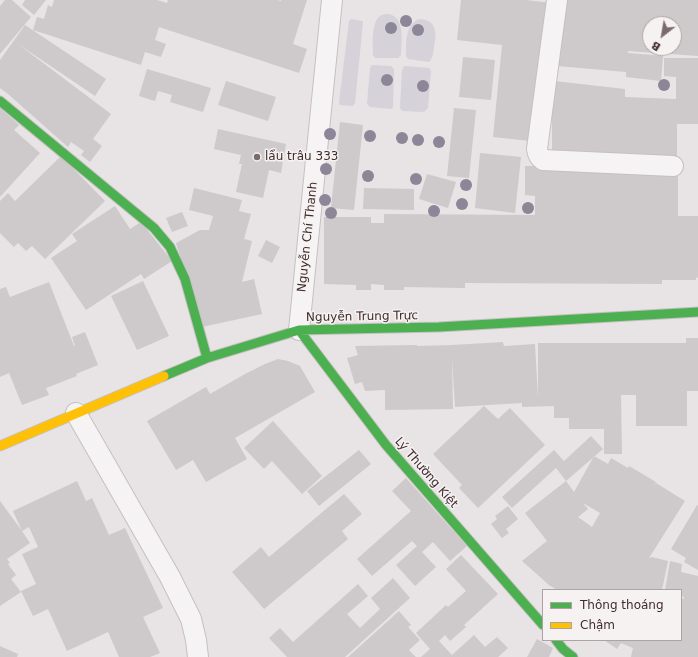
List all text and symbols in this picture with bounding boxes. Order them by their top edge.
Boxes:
north arrow [642,16,682,56]
text: B [649,38,663,54]
place label: lẩu trâu 333 [265,150,338,164]
marker: lẩu trâu 333 [252,152,262,162]
street label: Nguyễn Chí Thanh [295,181,321,293]
street label: Nguyễn Trung Trực [306,309,418,325]
street label: Lý Thường Kiệt [391,435,461,511]
legend [542,589,682,641]
text: Thông thoáng [580,598,664,612]
text: Chậm [580,618,615,632]

